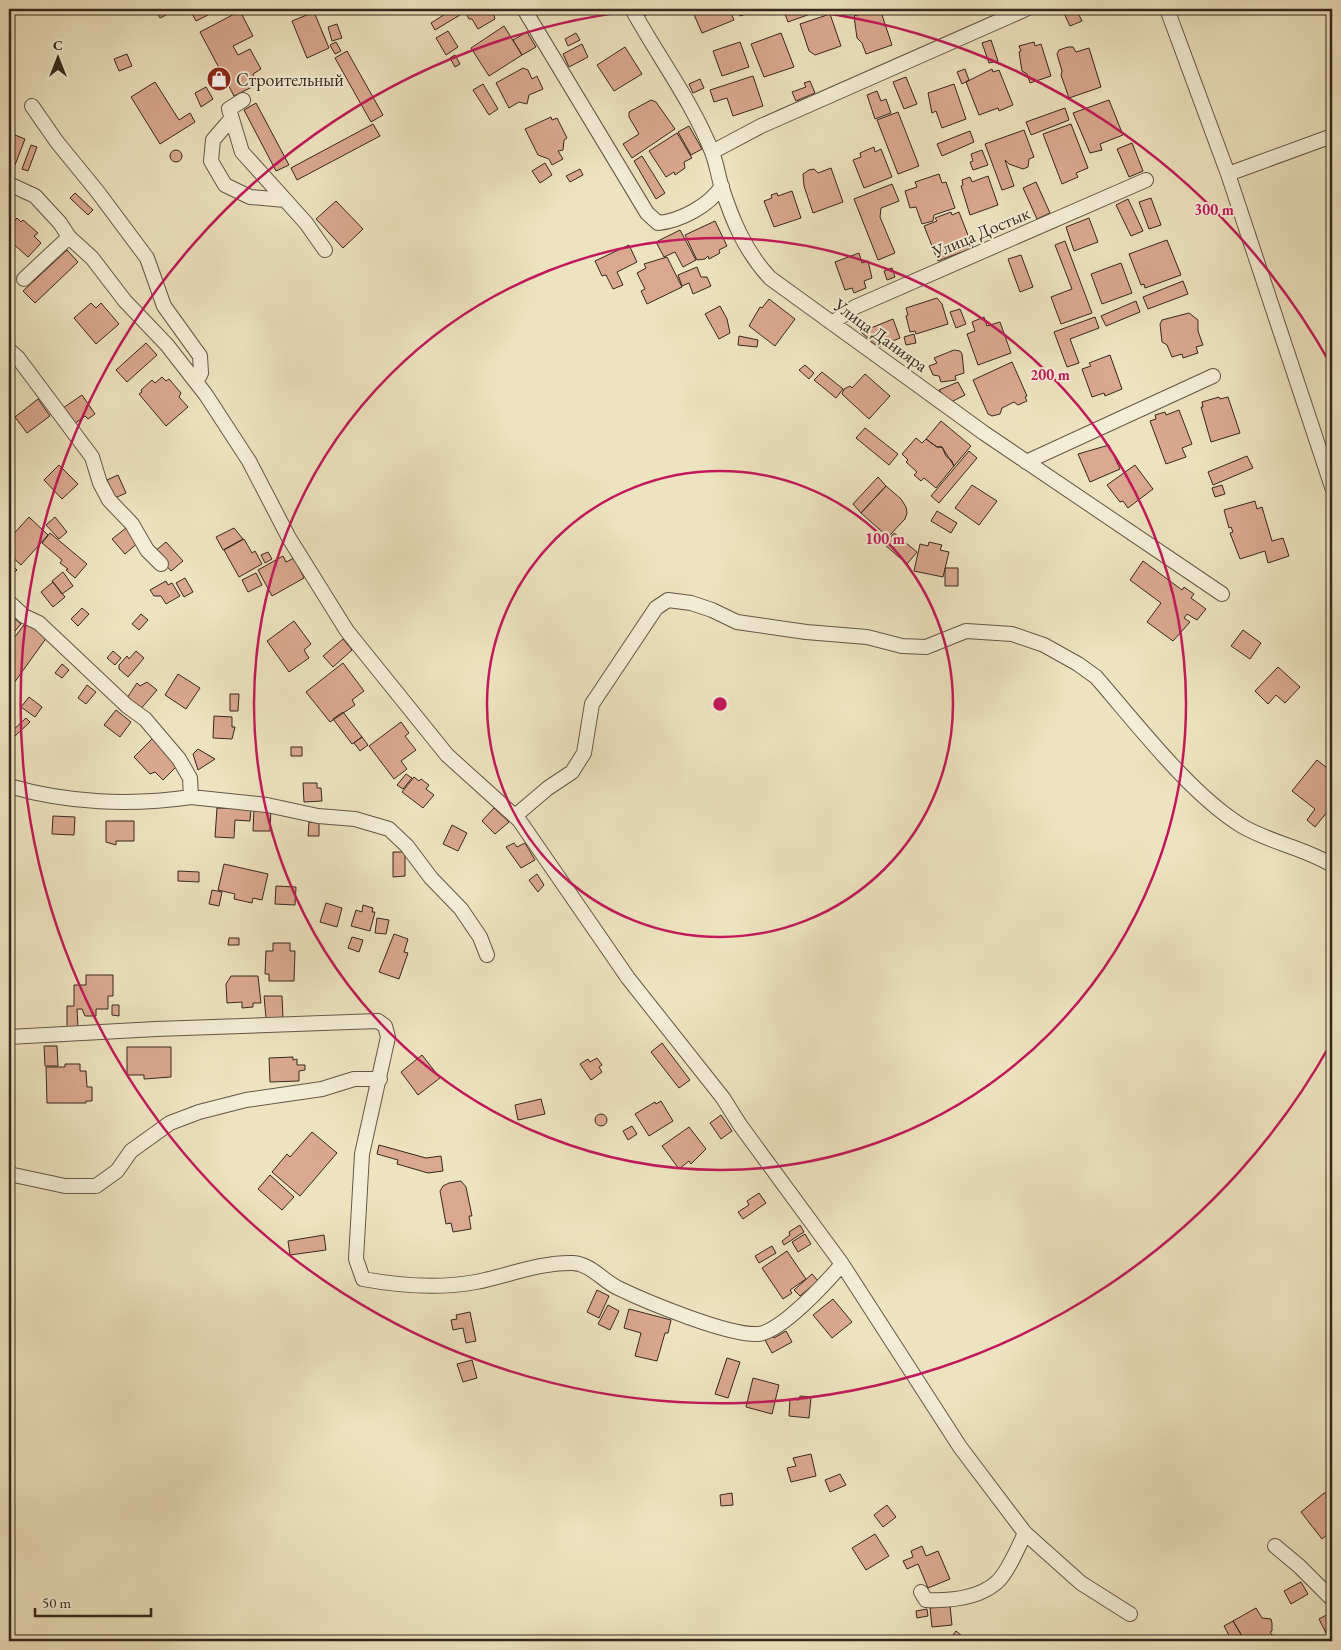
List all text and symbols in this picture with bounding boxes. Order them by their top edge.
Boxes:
north arrow [32,32,82,82]
text: С [53,36,63,54]
shop icon: Строительный [206,66,232,92]
place label: Строительный [236,68,344,91]
text: 300 m [1194,200,1234,219]
street label: Улица Достык [928,201,1034,263]
street label: Улица Данияра [829,293,933,377]
text: 200 m [1030,365,1070,384]
text: 100 m [865,529,905,548]
centre of rings [711,695,729,713]
scale bar [35,1585,151,1617]
text: 50 m [42,1593,71,1612]

